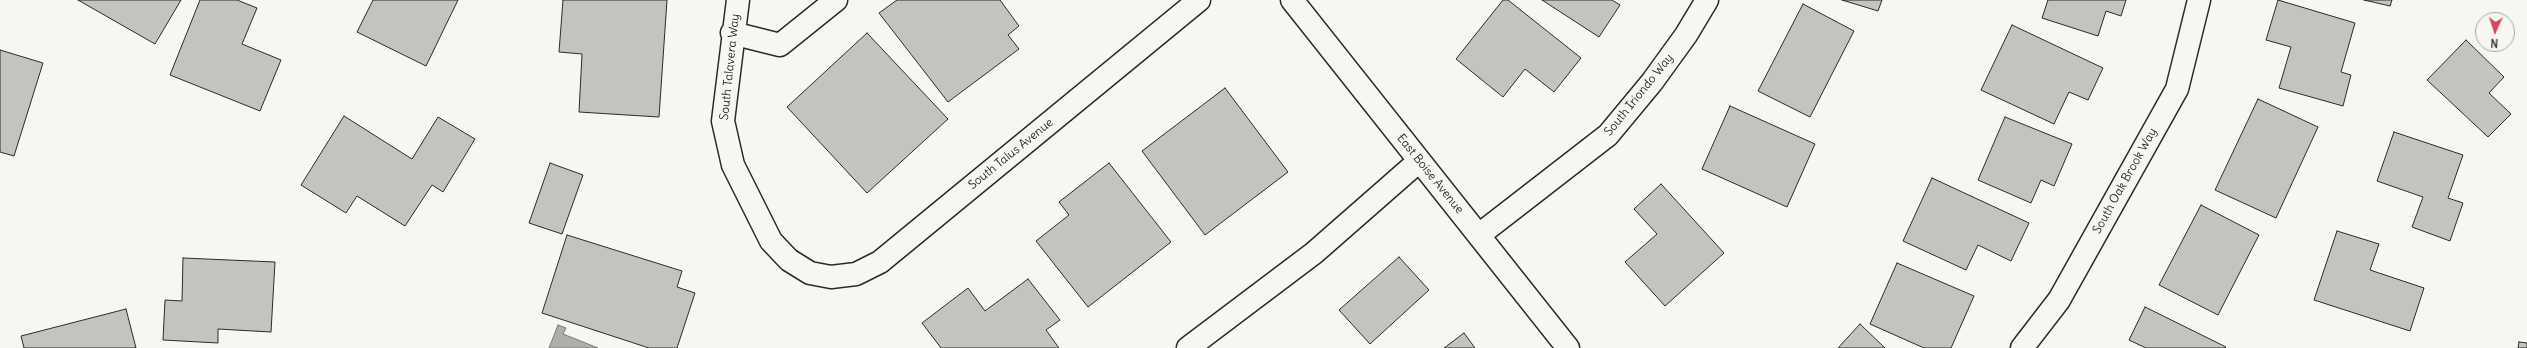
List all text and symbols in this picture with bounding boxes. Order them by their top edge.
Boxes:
north arrow [2475,12,2515,52]
street label: South Talavera Way [717,13,743,121]
text: N [2490,36,2499,50]
street label: South Iriondo Way [1601,51,1677,139]
street label: South Talus Avenue [966,115,1056,193]
street label: South Oak Brook Way [2090,126,2160,236]
street label: East Boise Avenue [1393,131,1467,217]

